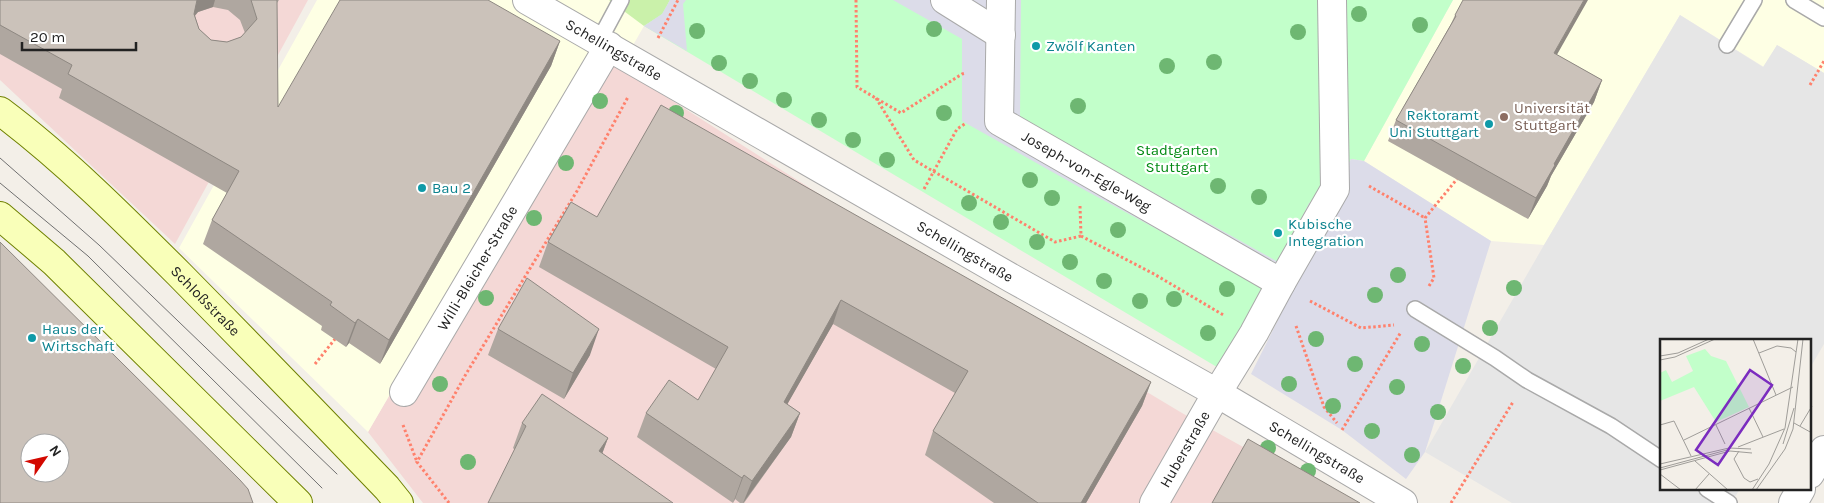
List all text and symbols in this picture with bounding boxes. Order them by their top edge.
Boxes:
street label: Schellingstraße [562,15,665,85]
scale bar [22,20,136,52]
text: 20 m [30,28,65,46]
place label: Zwölf Kanten [1046,37,1136,55]
marker: Zwölf Kanten [1030,40,1042,52]
place label: Universität Stuttgart [1514,99,1590,134]
place label: Rektoramt Uni Stuttgart [1389,106,1479,141]
marker: Universität Stuttgart [1498,111,1510,123]
marker: Rektoramt Uni Stuttgart [1483,118,1495,130]
street label: Joseph-von-Egle-Weg [1019,127,1155,216]
park label: Stadtgarten Stuttgart [1136,141,1218,176]
place label: Bau 2 [432,179,471,197]
marker: Bau 2 [416,182,428,194]
street label: Willi-Bleicher-Straße [433,202,521,334]
place label: Kubische Integration [1288,215,1364,250]
street label: Schellingstraße [914,217,1016,286]
marker: Kubische Integration [1272,227,1284,239]
street label: Schloßstraße [167,262,244,340]
place label: Haus der Wirtschaft [42,320,115,355]
marker: Haus der Wirtschaft [26,332,38,344]
inset map [1660,339,1812,490]
street label: Huberstraße [1156,408,1214,491]
street label: Schellingstraße [1266,417,1368,487]
north arrow [20,433,70,483]
text: N [46,442,65,460]

